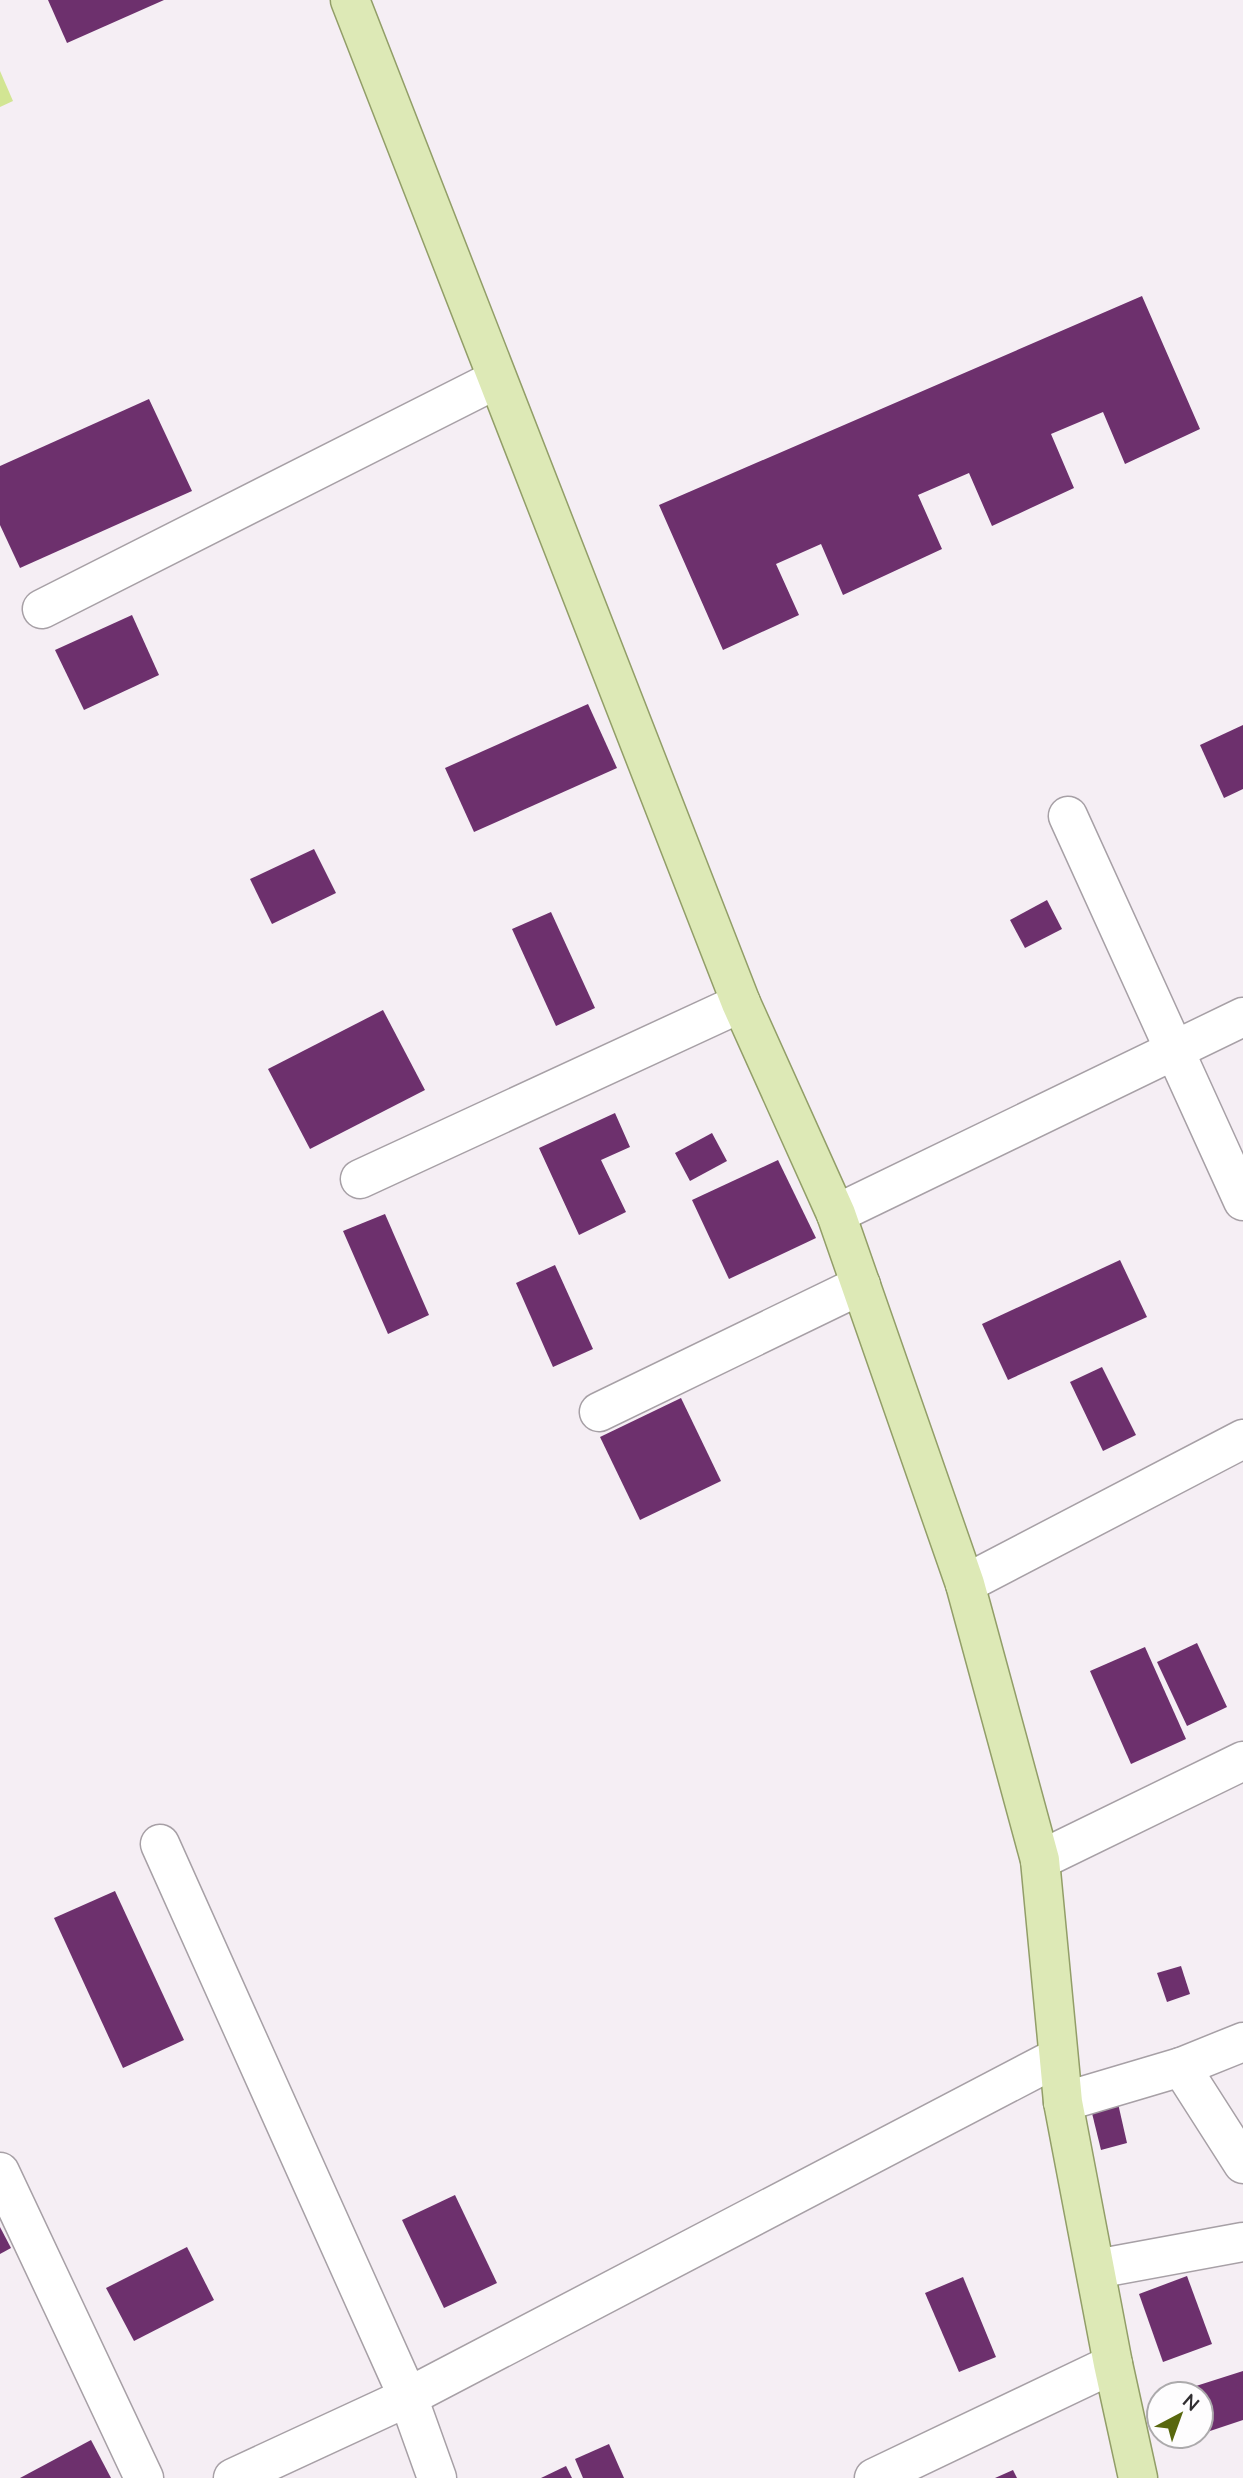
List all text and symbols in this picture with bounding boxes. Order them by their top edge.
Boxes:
north arrow [1145,2380,1215,2450]
text: N [1178,2388,1204,2416]

